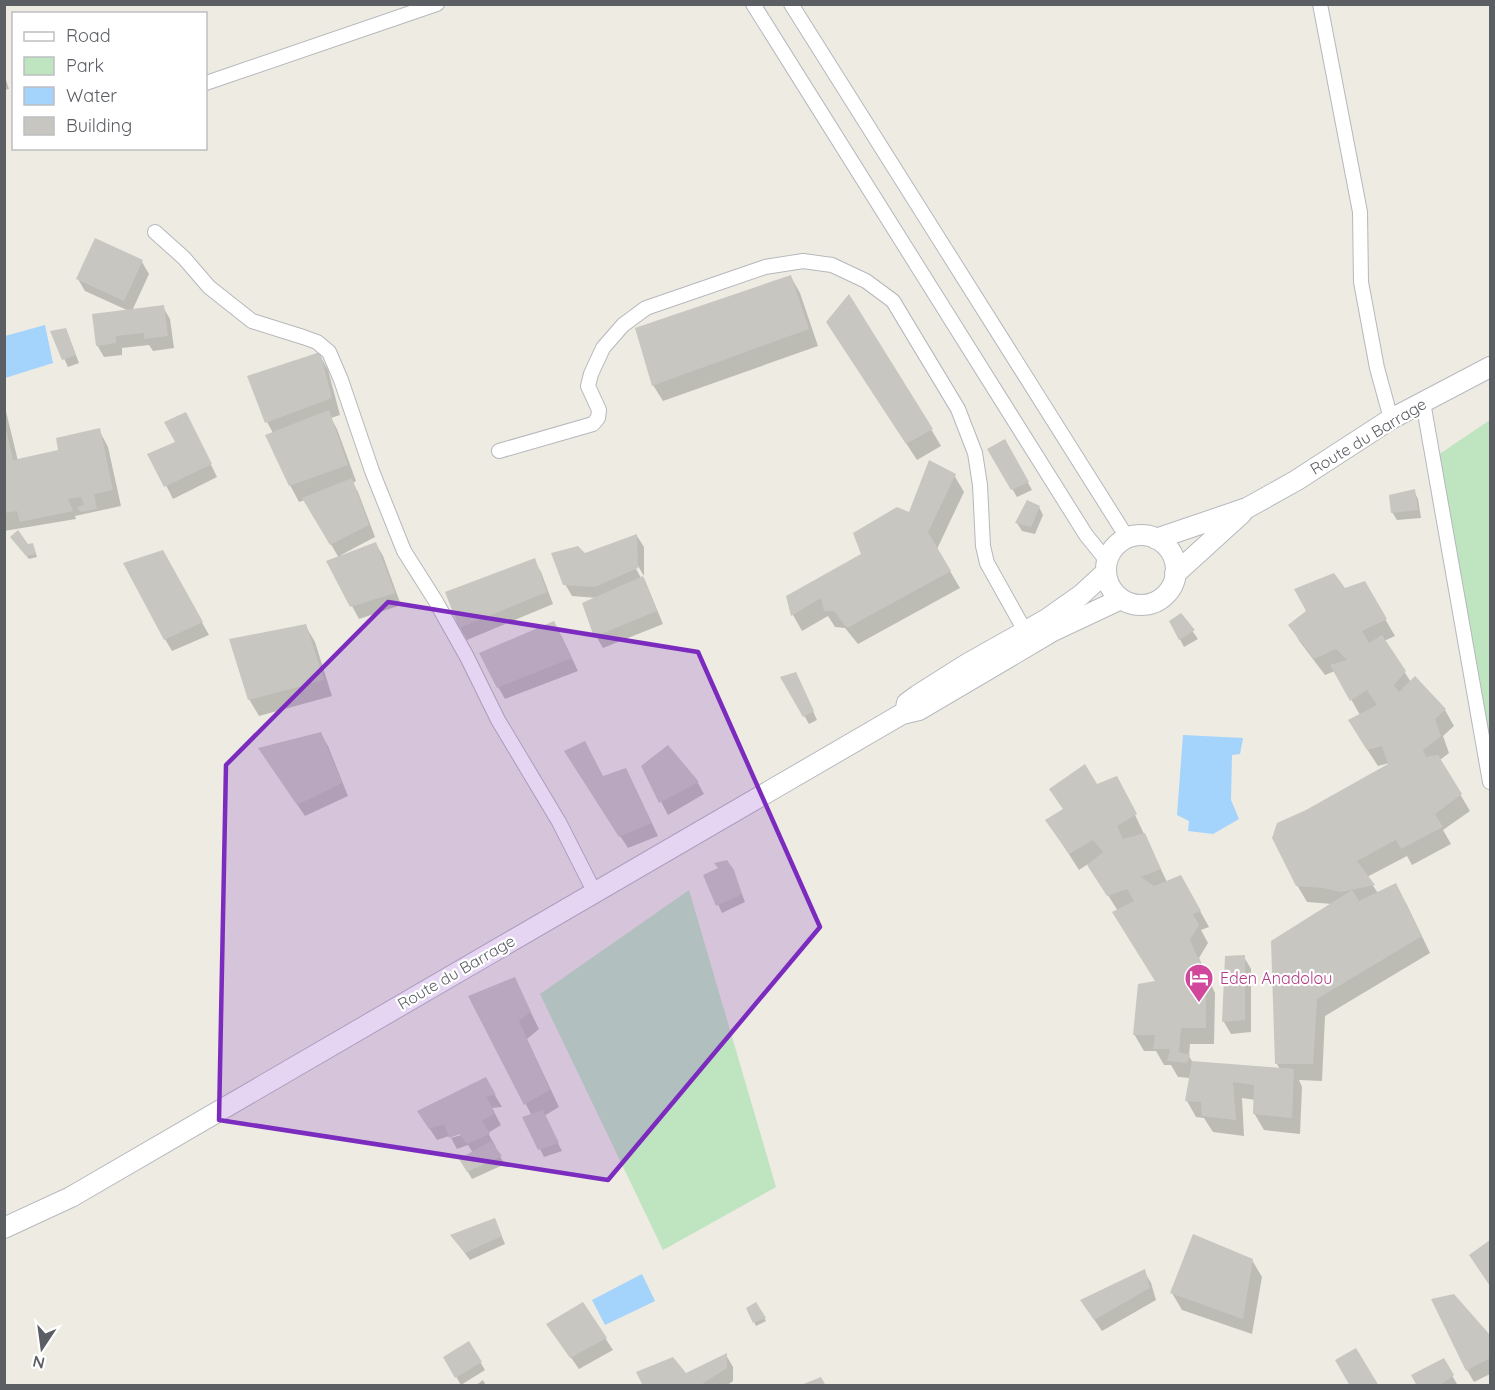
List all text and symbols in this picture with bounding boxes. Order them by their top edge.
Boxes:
legend [12,12,207,150]
text: Road [66,24,111,47]
text: Park [66,54,104,77]
text: Water [66,84,117,107]
text: Building [66,114,132,137]
street label: Route du Barrage [1306,393,1430,479]
street label: Route du Barrage [394,930,518,1014]
hotel icon: Eden Anadolou [1183,962,1215,1004]
place label: Eden Anadolou [1220,968,1332,988]
north arrow [12,1318,72,1378]
text: N [31,1352,47,1374]

